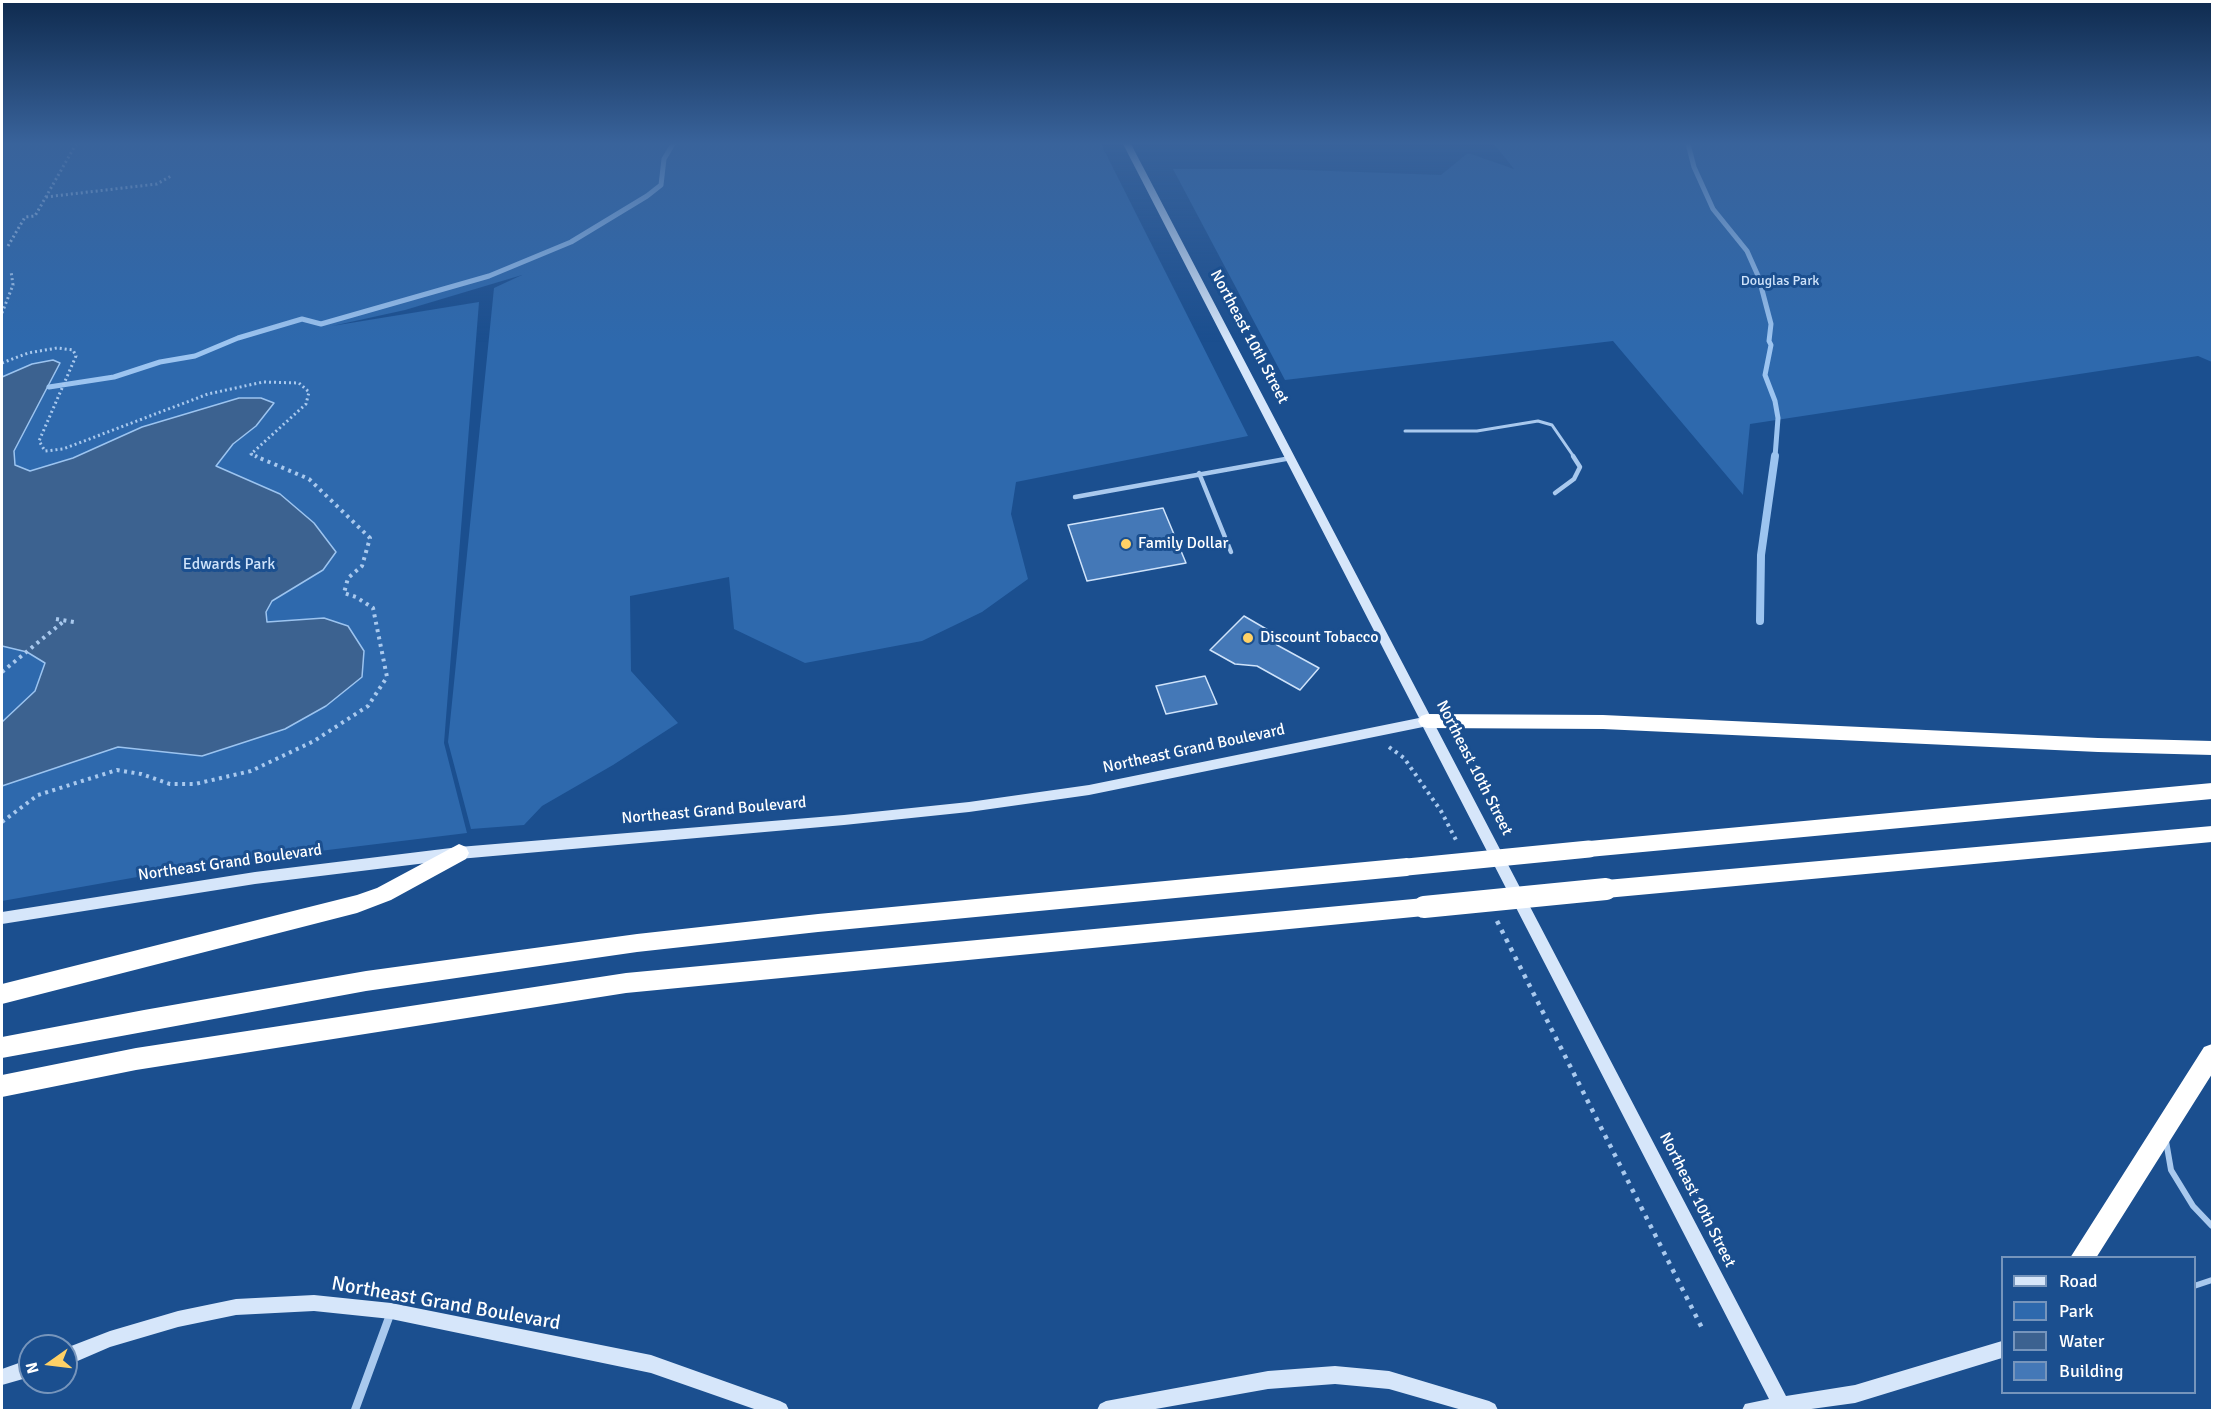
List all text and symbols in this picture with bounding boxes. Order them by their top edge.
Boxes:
street label: Northeast 10th Street [1206,267,1292,407]
park label: Douglas Park [1741,273,1819,289]
place label: Family Dollar [1138,534,1228,554]
marker: Family Dollar [1119,537,1133,551]
park label: Edwards Park [183,555,275,575]
place label: Discount Tobacco [1260,628,1379,648]
marker: Discount Tobacco [1241,631,1255,645]
street label: Northeast 10th Street [1432,697,1516,839]
street label: Northeast Grand Boulevard [1101,720,1287,778]
street label: Northeast Grand Boulevard [621,793,807,829]
street label: Northeast Grand Boulevard [137,841,323,885]
street label: Northeast 10th Street [1655,1129,1739,1271]
legend [2001,1256,2196,1394]
text: Road [2059,1270,2098,1292]
street label: Northeast Grand Boulevard [330,1272,562,1336]
text: Park [2059,1300,2094,1322]
text: Water [2059,1330,2104,1352]
north arrow [18,1334,78,1394]
text: N [21,1360,44,1376]
text: Building [2059,1360,2123,1382]

